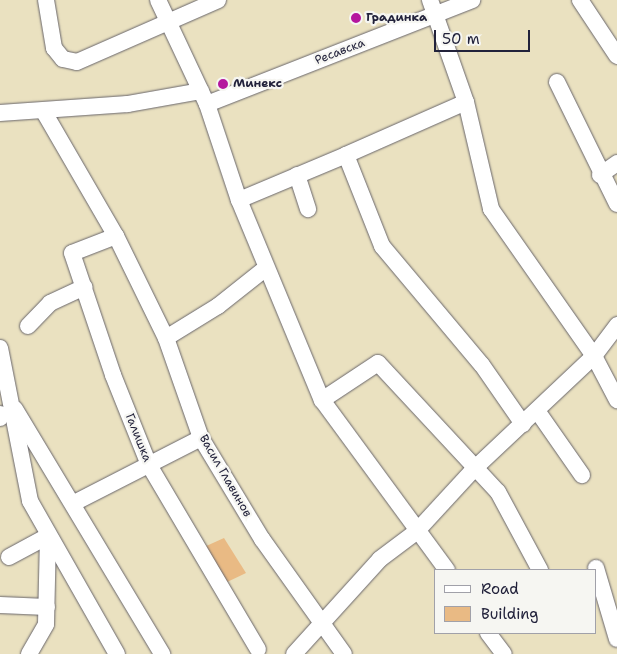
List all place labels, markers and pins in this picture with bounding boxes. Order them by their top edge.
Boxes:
place label: Градинка [366,11,427,25]
marker: Градинка [350,12,362,24]
place label: Минекс [233,77,282,91]
marker: Минекс [217,78,229,90]

